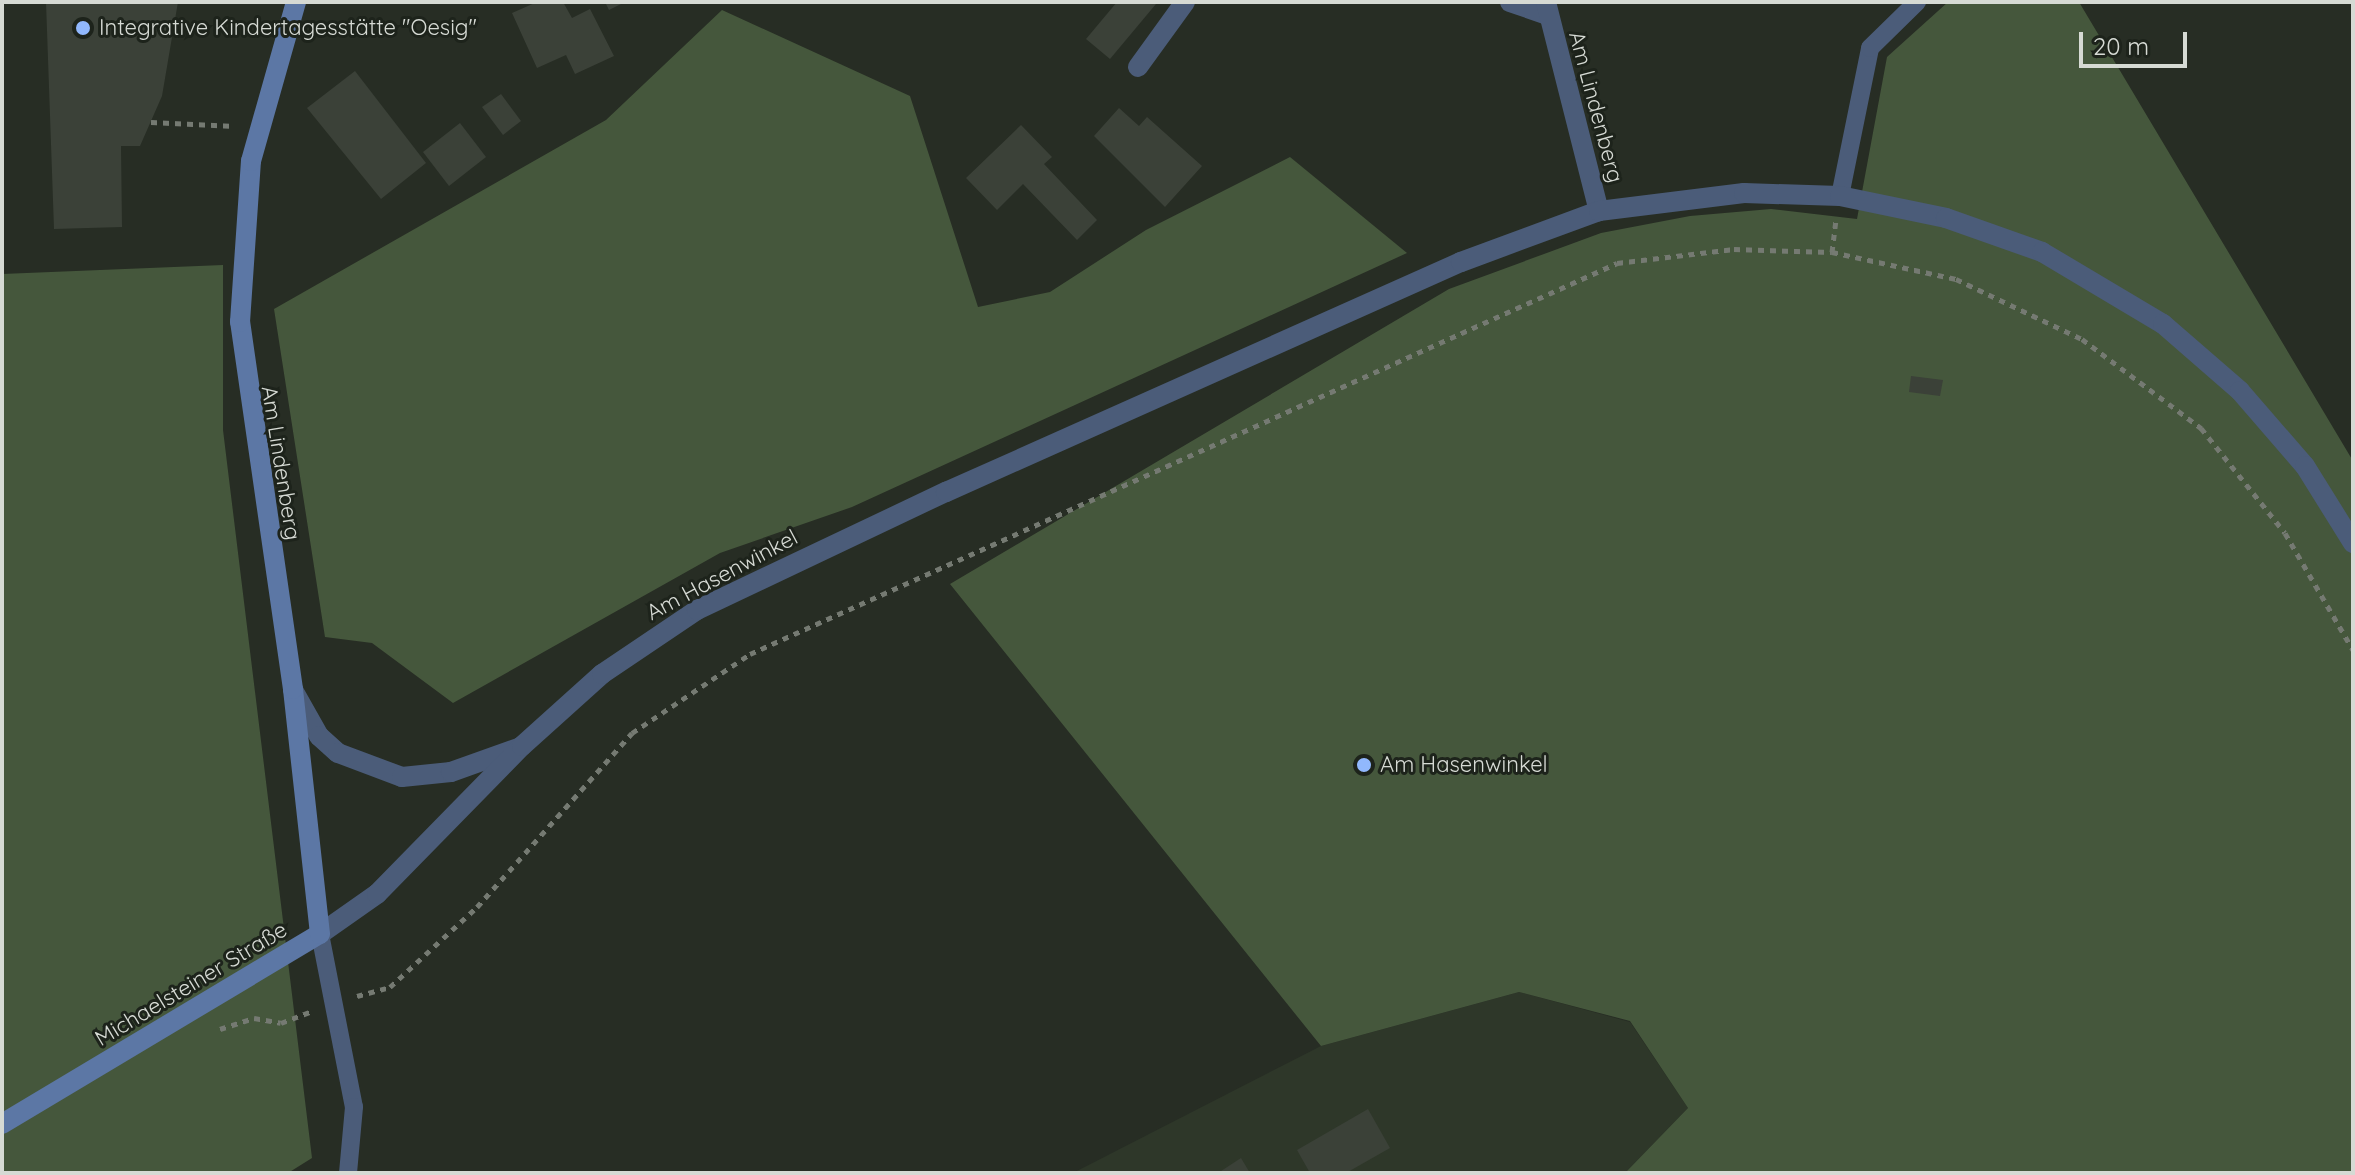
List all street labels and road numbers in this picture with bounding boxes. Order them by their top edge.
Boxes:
street label: Am Lindenberg [1563,28,1629,186]
street label: Am Lindenberg [256,384,306,542]
street label: Am Hasenwinkel [642,524,802,626]
street label: Michaelsteiner Straße [90,916,292,1052]

